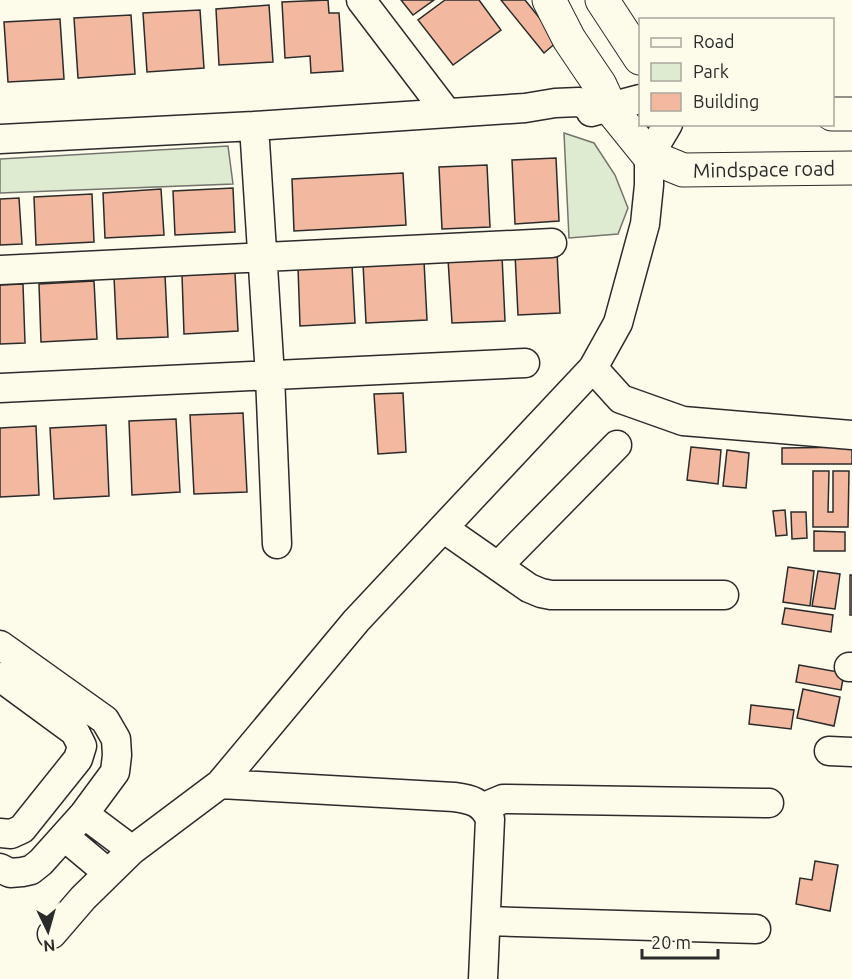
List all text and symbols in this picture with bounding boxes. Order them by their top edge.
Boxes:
legend [639,18,834,126]
text: Road [693,31,735,51]
text: Park [693,61,729,81]
text: Building [693,91,759,111]
street label: Mindspace road [693,156,835,182]
north arrow [18,901,78,961]
scale bar [642,922,718,960]
text: 20 m [651,932,691,952]
text: N [43,936,56,955]

